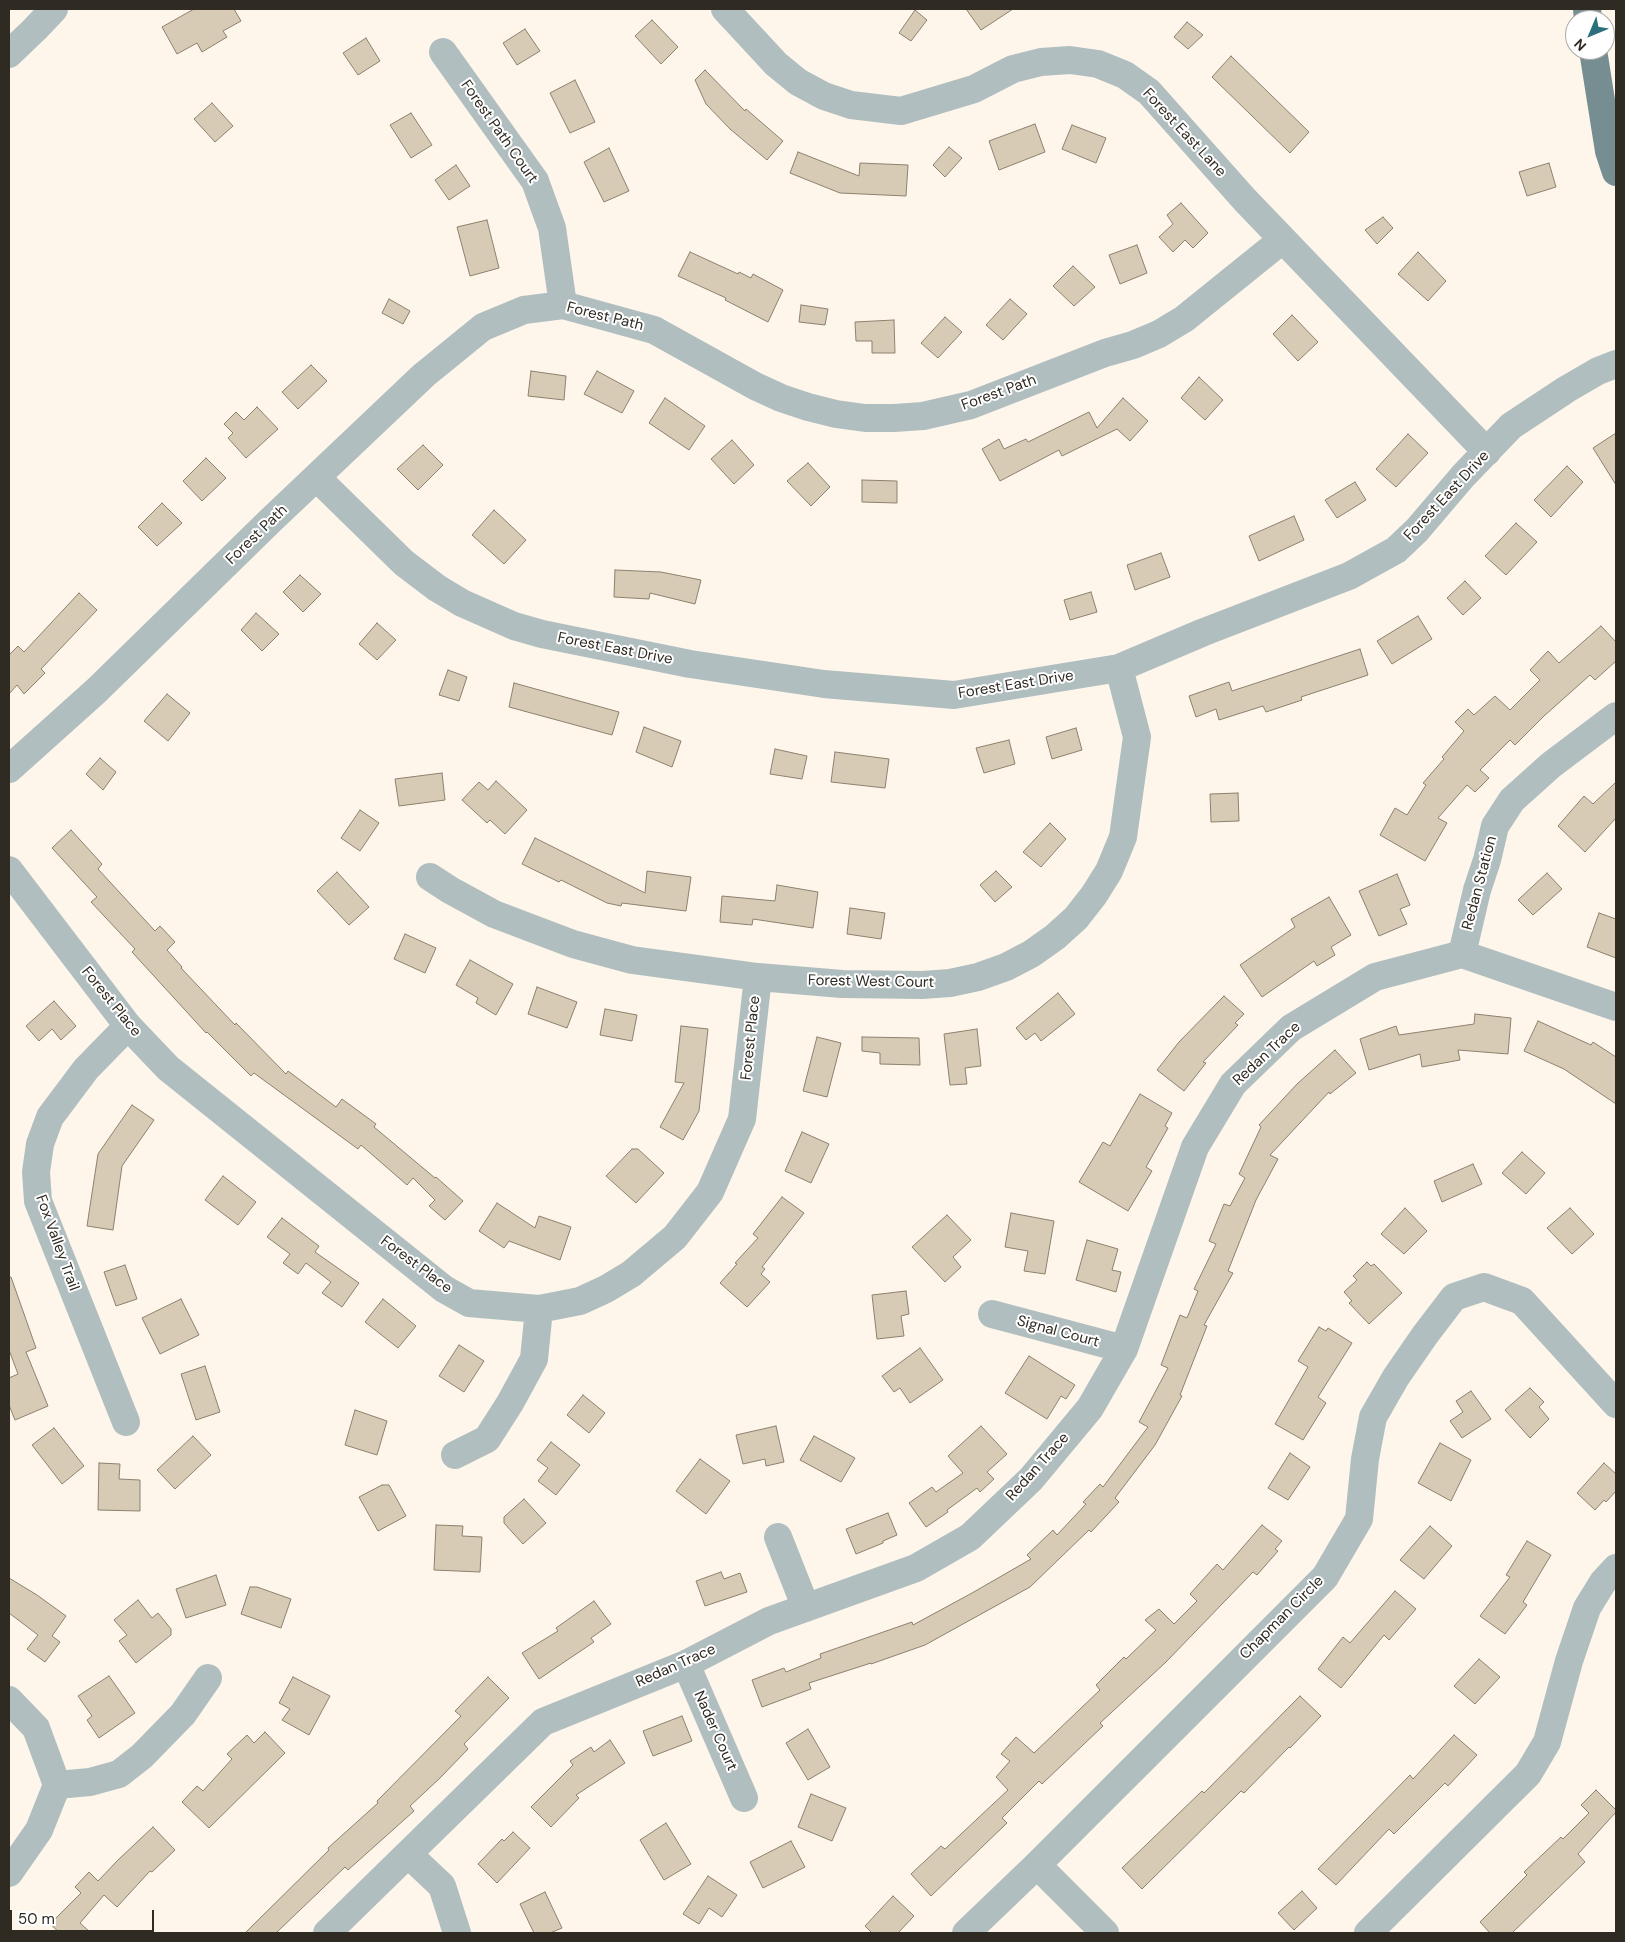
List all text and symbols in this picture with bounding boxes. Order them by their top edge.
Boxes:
north arrow [1565,10,1615,60]
text: N [1570,35,1590,55]
street label: Forest Path Court [457,77,541,187]
street label: Forest East Lane [1138,85,1230,181]
street label: Forest Path [565,299,645,335]
street label: Forest Path [959,371,1039,415]
street label: Forest East Drive [1401,447,1493,545]
street label: Forest Path [223,501,291,569]
street label: Forest East Drive [556,629,674,669]
street label: Forest East Drive [957,667,1075,703]
street label: Redan Station [1459,834,1501,932]
street label: Forest Place [77,963,145,1041]
street label: Forest West Court [808,972,934,992]
street label: Forest Place [738,995,764,1081]
street label: Redan Trace [1230,1018,1304,1090]
street label: Fox Valley Trail [31,1193,83,1293]
street label: Forest Place [377,1232,455,1298]
street label: Signal Court [1015,1312,1101,1352]
street label: Redan Trace [1003,1429,1073,1505]
street label: Chapman Circle [1236,1572,1328,1664]
street label: Redan Trace [633,1640,719,1692]
street label: Nader Court [689,1688,741,1774]
scale bar [12,1900,156,1932]
text: 50 m [18,1909,55,1929]

